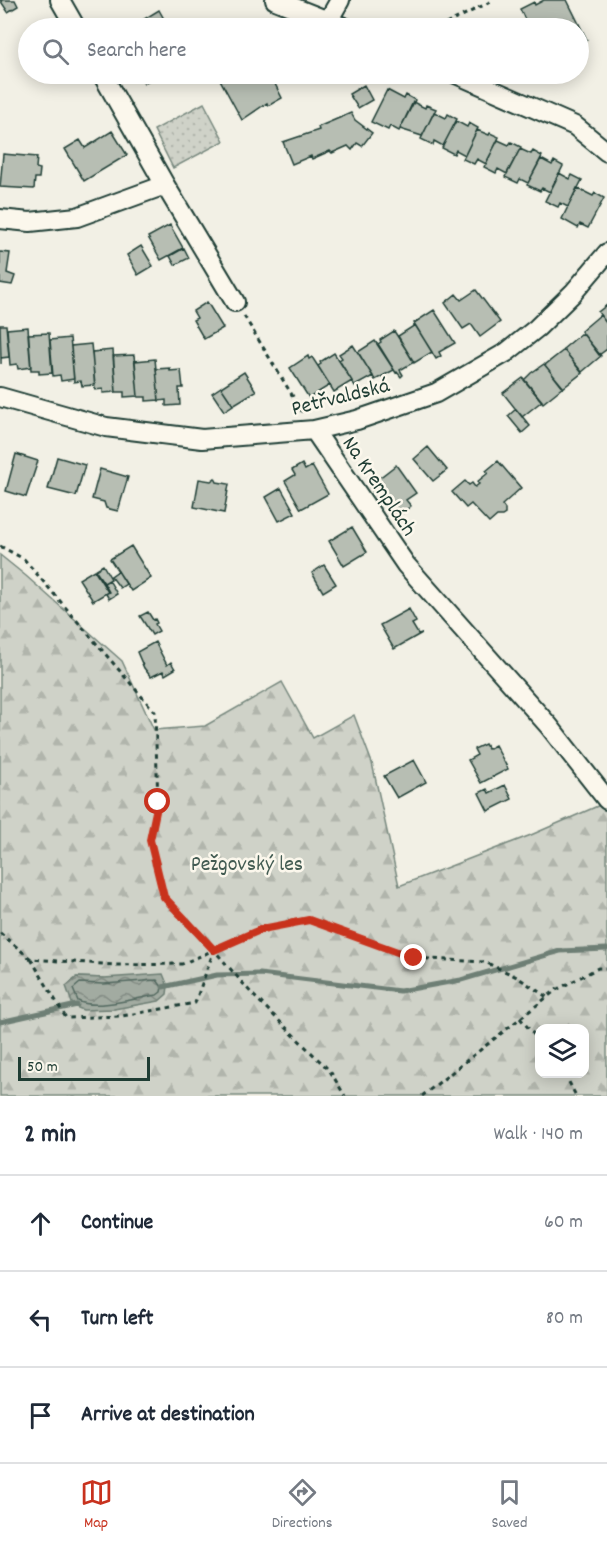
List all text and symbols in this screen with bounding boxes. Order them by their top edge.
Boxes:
search box [18,18,589,84]
icon: search [39,35,72,68]
text: Search here [87,36,186,67]
street label: Petřvaldská [288,371,393,426]
street label: Na Kremplách [333,431,423,543]
route start [144,788,170,814]
park label: Pežgovský les [191,850,303,881]
route end [400,944,426,970]
map controls [535,1024,589,1078]
button: layers [535,1024,589,1078]
scale bar [18,1054,150,1082]
text: 50 m [27,1056,58,1079]
text: 2 min [24,1117,76,1154]
text: Walk · 140 m [494,1121,583,1149]
icon: ahead [24,1207,57,1240]
text: Continue [81,1208,153,1239]
text: 60 m [544,1209,583,1237]
icon: left [24,1303,57,1336]
text: Turn left [81,1304,153,1335]
text: 80 m [546,1305,583,1333]
icon: arrive [24,1399,57,1432]
text: Arrive at destination [81,1400,255,1431]
tab: Map [80,1476,113,1535]
tab: Directions [272,1476,332,1535]
tab: Saved [492,1476,527,1535]

